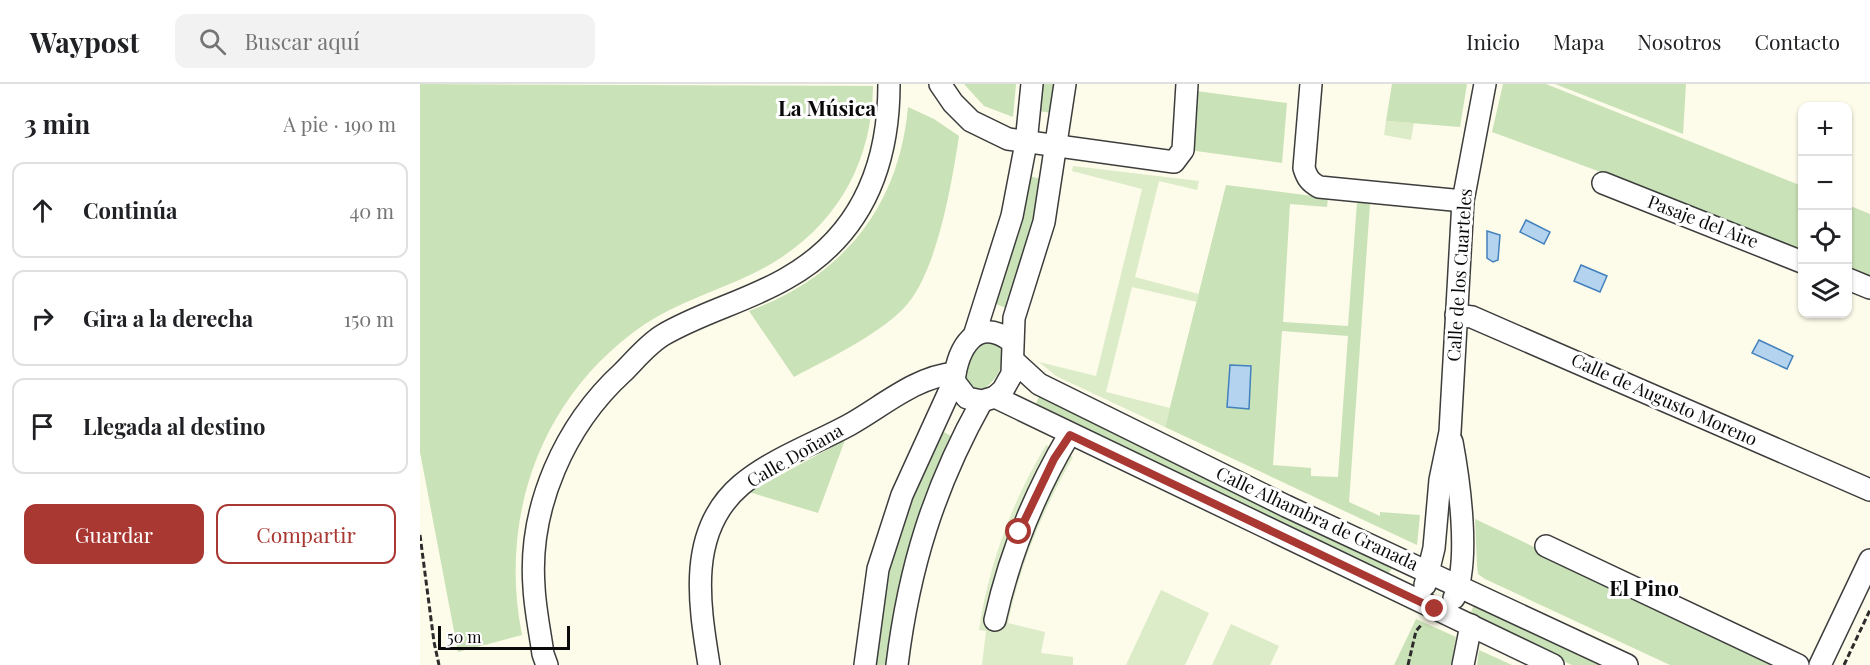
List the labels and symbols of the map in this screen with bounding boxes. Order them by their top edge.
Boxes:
district label: La Música [778,93,876,121]
street label: Calle de los Cuarteles [1441,188,1477,362]
street label: Pasaje del Aire [1645,189,1762,253]
street label: Calle de Augusto Moreno [1568,347,1761,451]
street label: Calle Doñana [742,418,847,492]
street label: Calle Alhambra de Granada [1212,461,1423,576]
route start [1005,518,1031,544]
district label: El Pino [1609,573,1679,601]
route end [1421,595,1447,621]
scale bar [438,623,570,650]

